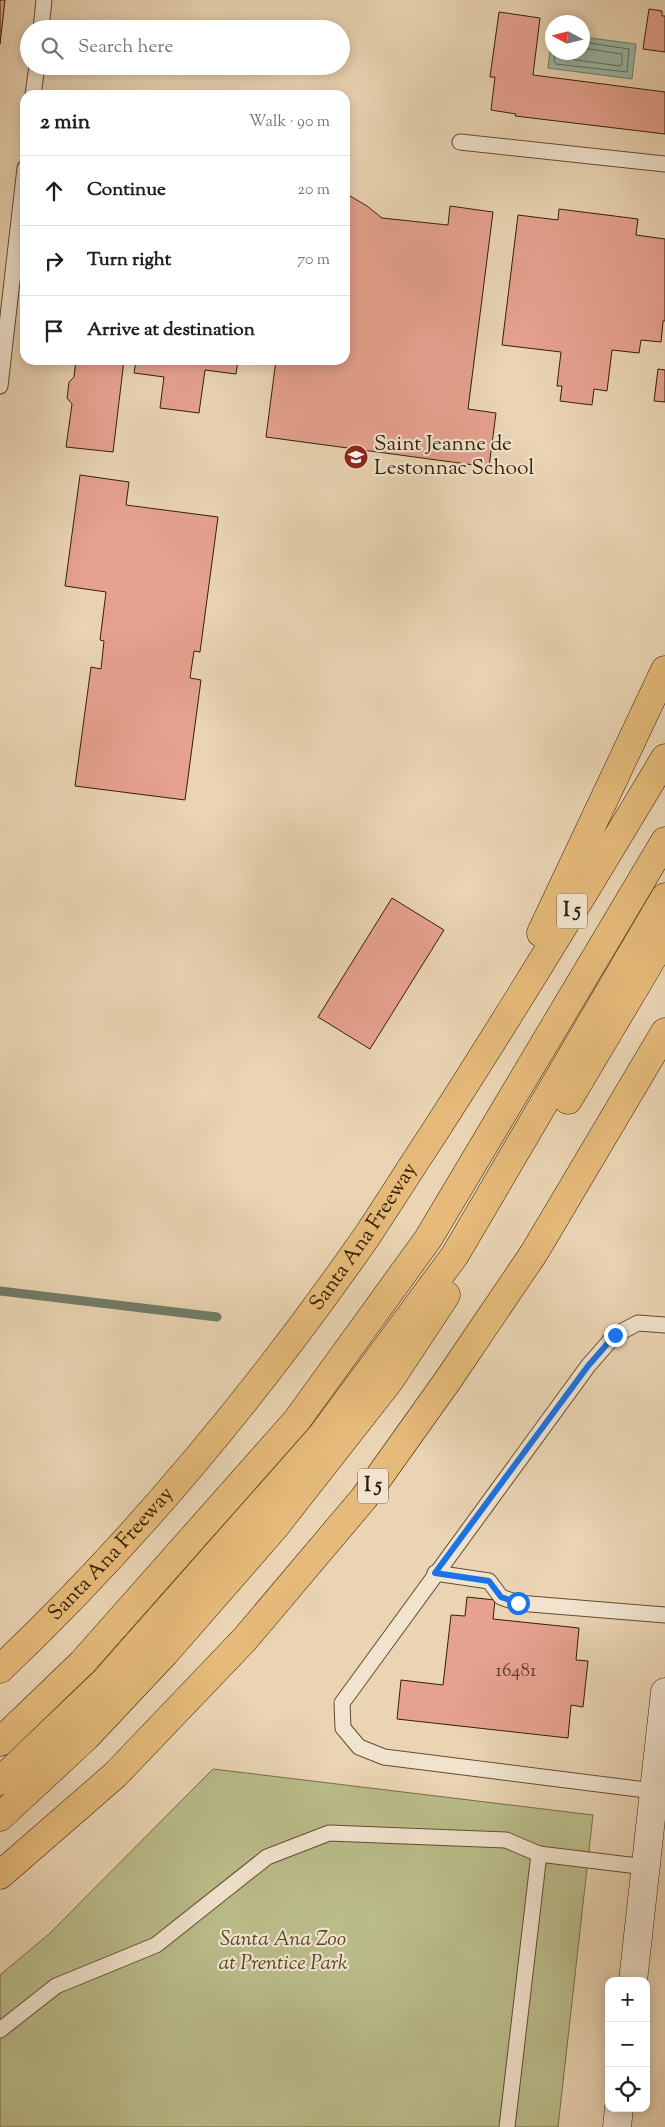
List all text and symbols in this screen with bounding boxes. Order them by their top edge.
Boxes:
north arrow [545,15,590,60]
search box [20,20,350,75]
icon: search [38,34,66,62]
text: Search here [78,34,173,61]
text: 2 min [40,108,90,138]
text: Walk · 90 m [249,111,330,134]
icon: ahead [40,177,68,205]
text: Continue [87,177,166,204]
text: 20 m [297,179,330,202]
icon: right [40,247,68,275]
text: Turn right [87,247,171,274]
text: 70 m [297,249,330,272]
icon: arrive [40,317,68,345]
text: Arrive at destination [87,317,255,344]
place label: Saint Jeanne de Lestonnac School [374,430,534,484]
school or university icon: Saint Jeanne de Lestonnac School [343,444,369,470]
road number: I 5 [557,894,587,928]
street label: Santa Ana Freeway [303,1157,426,1317]
route end [604,1324,627,1347]
road number: I 5 [358,1468,388,1504]
street label: Santa Ana Freeway [42,1480,182,1628]
route start [507,1592,530,1615]
house number: 16481 [495,1658,537,1685]
park label: Santa Ana Zoo at Prentice Park [219,1925,348,1979]
map controls [605,1977,650,2112]
button: + [605,1977,650,2022]
button: − [605,2022,650,2067]
button: locate [605,2067,650,2112]

